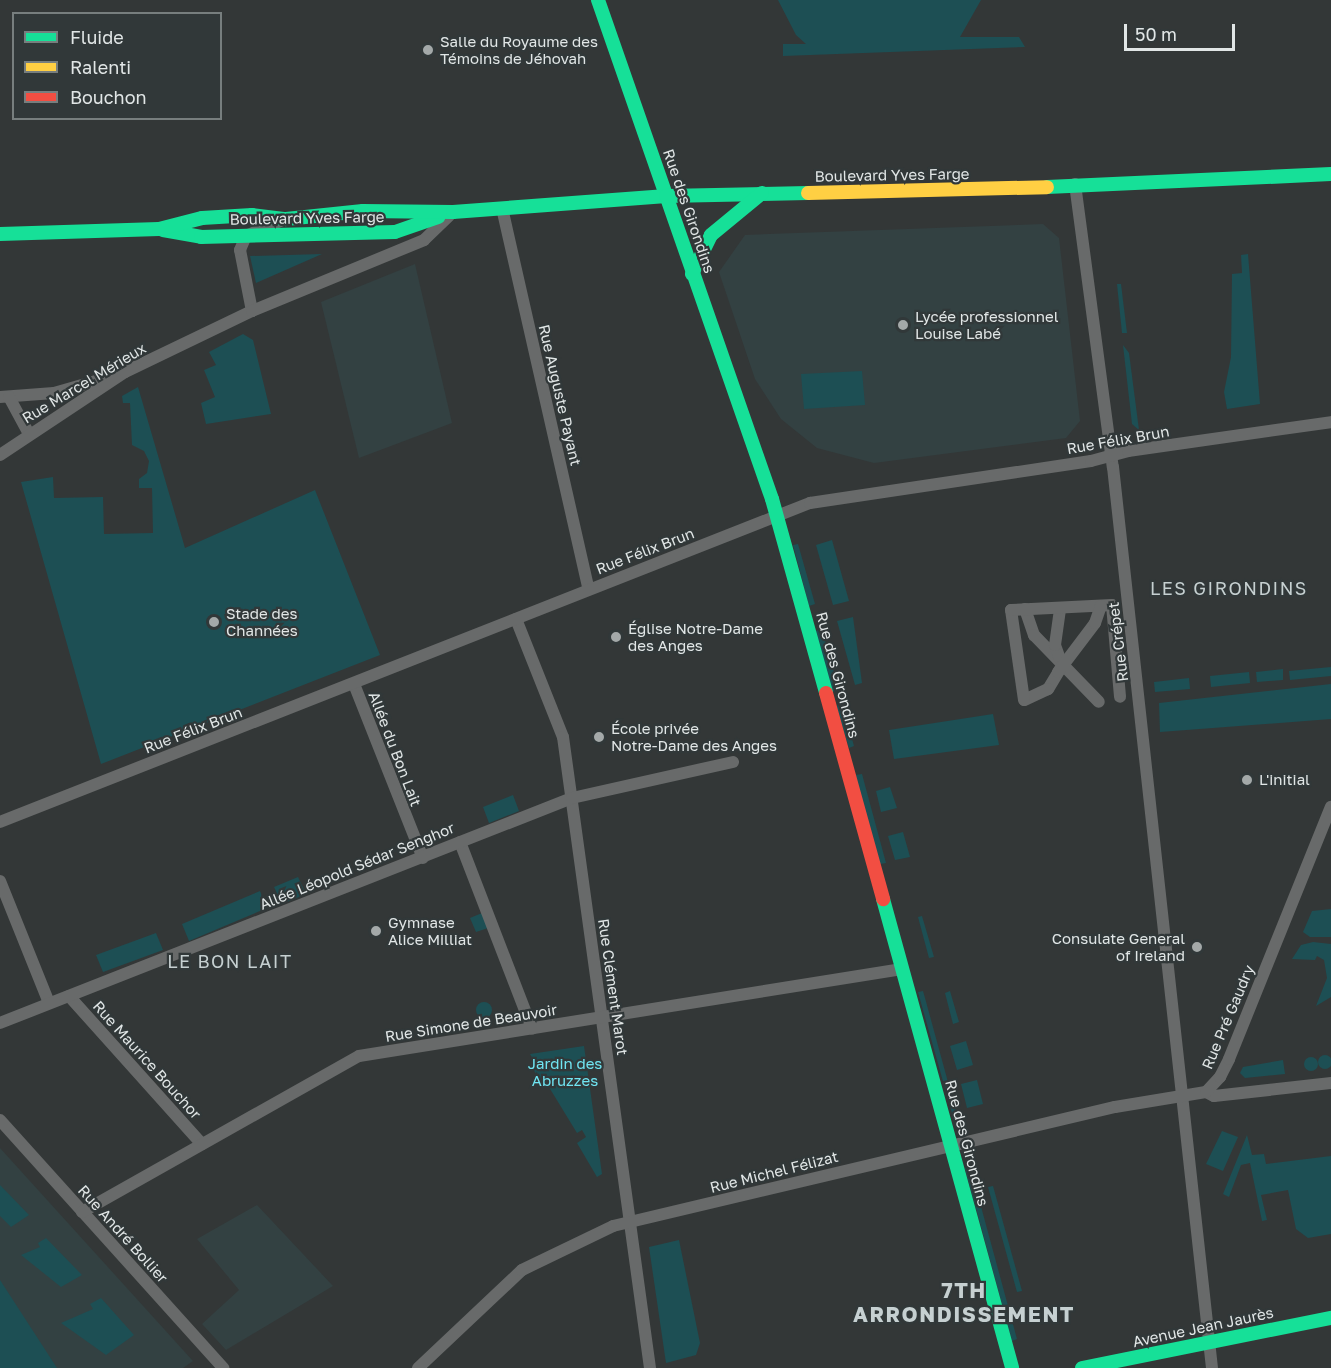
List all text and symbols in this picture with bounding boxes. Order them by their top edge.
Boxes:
legend [12,12,222,120]
scale bar [1127,12,1238,50]
text: 50 m [1135,23,1177,45]
text: Fluide [70,26,124,48]
place label: Salle du Royaume des Témoins de Jéhovah [440,32,598,67]
marker: Salle du Royaume des Témoins de Jéhovah [421,43,435,57]
text: Ralenti [70,56,131,78]
text: Bouchon [70,86,147,108]
street label: Rue des Girondins [659,147,719,275]
street label: Boulevard Yves Farge [814,165,970,185]
street label: Boulevard Yves Farge [229,208,385,228]
place label: Lycée professionnel Louise Labé [915,307,1058,342]
marker: Lycée professionnel Louise Labé [896,318,910,332]
street label: Rue Auguste Payant [535,323,585,467]
street label: Rue Marcel Mérieux [19,339,149,427]
street label: Rue Félix Brun [1065,422,1171,458]
street label: Rue Félix Brun [593,524,697,578]
district label: LES GIRONDINS [1150,577,1308,599]
street label: Rue Crépet [1104,601,1132,683]
place label: Stade des Channées [226,604,298,639]
street label: Rue des Girondins [812,610,864,740]
marker: Stade des Channées [207,615,221,629]
place label: Église Notre-Dame des Anges [628,619,763,654]
marker: Église Notre-Dame des Anges [609,630,623,644]
street label: Allée du Bon Lait [365,689,425,809]
street label: Rue Félix Brun [141,703,245,757]
place label: École privée Notre-Dame des Anges [611,719,777,754]
marker: École privée Notre-Dame des Anges [592,730,606,744]
place label: L'initial [1259,771,1310,789]
marker: L'initial [1240,773,1254,787]
street label: Allée Léopold Sédar Senghor [257,819,457,913]
place label: Gymnase Alice Milliat [388,913,472,948]
street label: Rue Clément Marot [594,917,632,1057]
marker: Gymnase Alice Milliat [369,924,383,938]
place label: Consulate General of Ireland [1052,929,1185,964]
marker: Consulate General of Ireland [1190,940,1204,954]
district label: LE BON LAIT [167,950,293,972]
street label: Rue Pré Gaudry [1198,962,1258,1072]
street label: Rue Maurice Bouchor [89,997,205,1123]
street label: Rue Simone de Beauvoir [384,1001,558,1045]
park label: Jardin des Abruzzes [528,1054,602,1089]
street label: Rue des Girondins [941,1078,993,1208]
street label: Rue Michel Félizat [708,1147,840,1197]
street label: Rue André Bollier [74,1181,172,1287]
district label: 7TH ARRONDISSEMENT [853,1277,1075,1327]
street label: Avenue Jean Jaurès [1131,1303,1275,1351]

